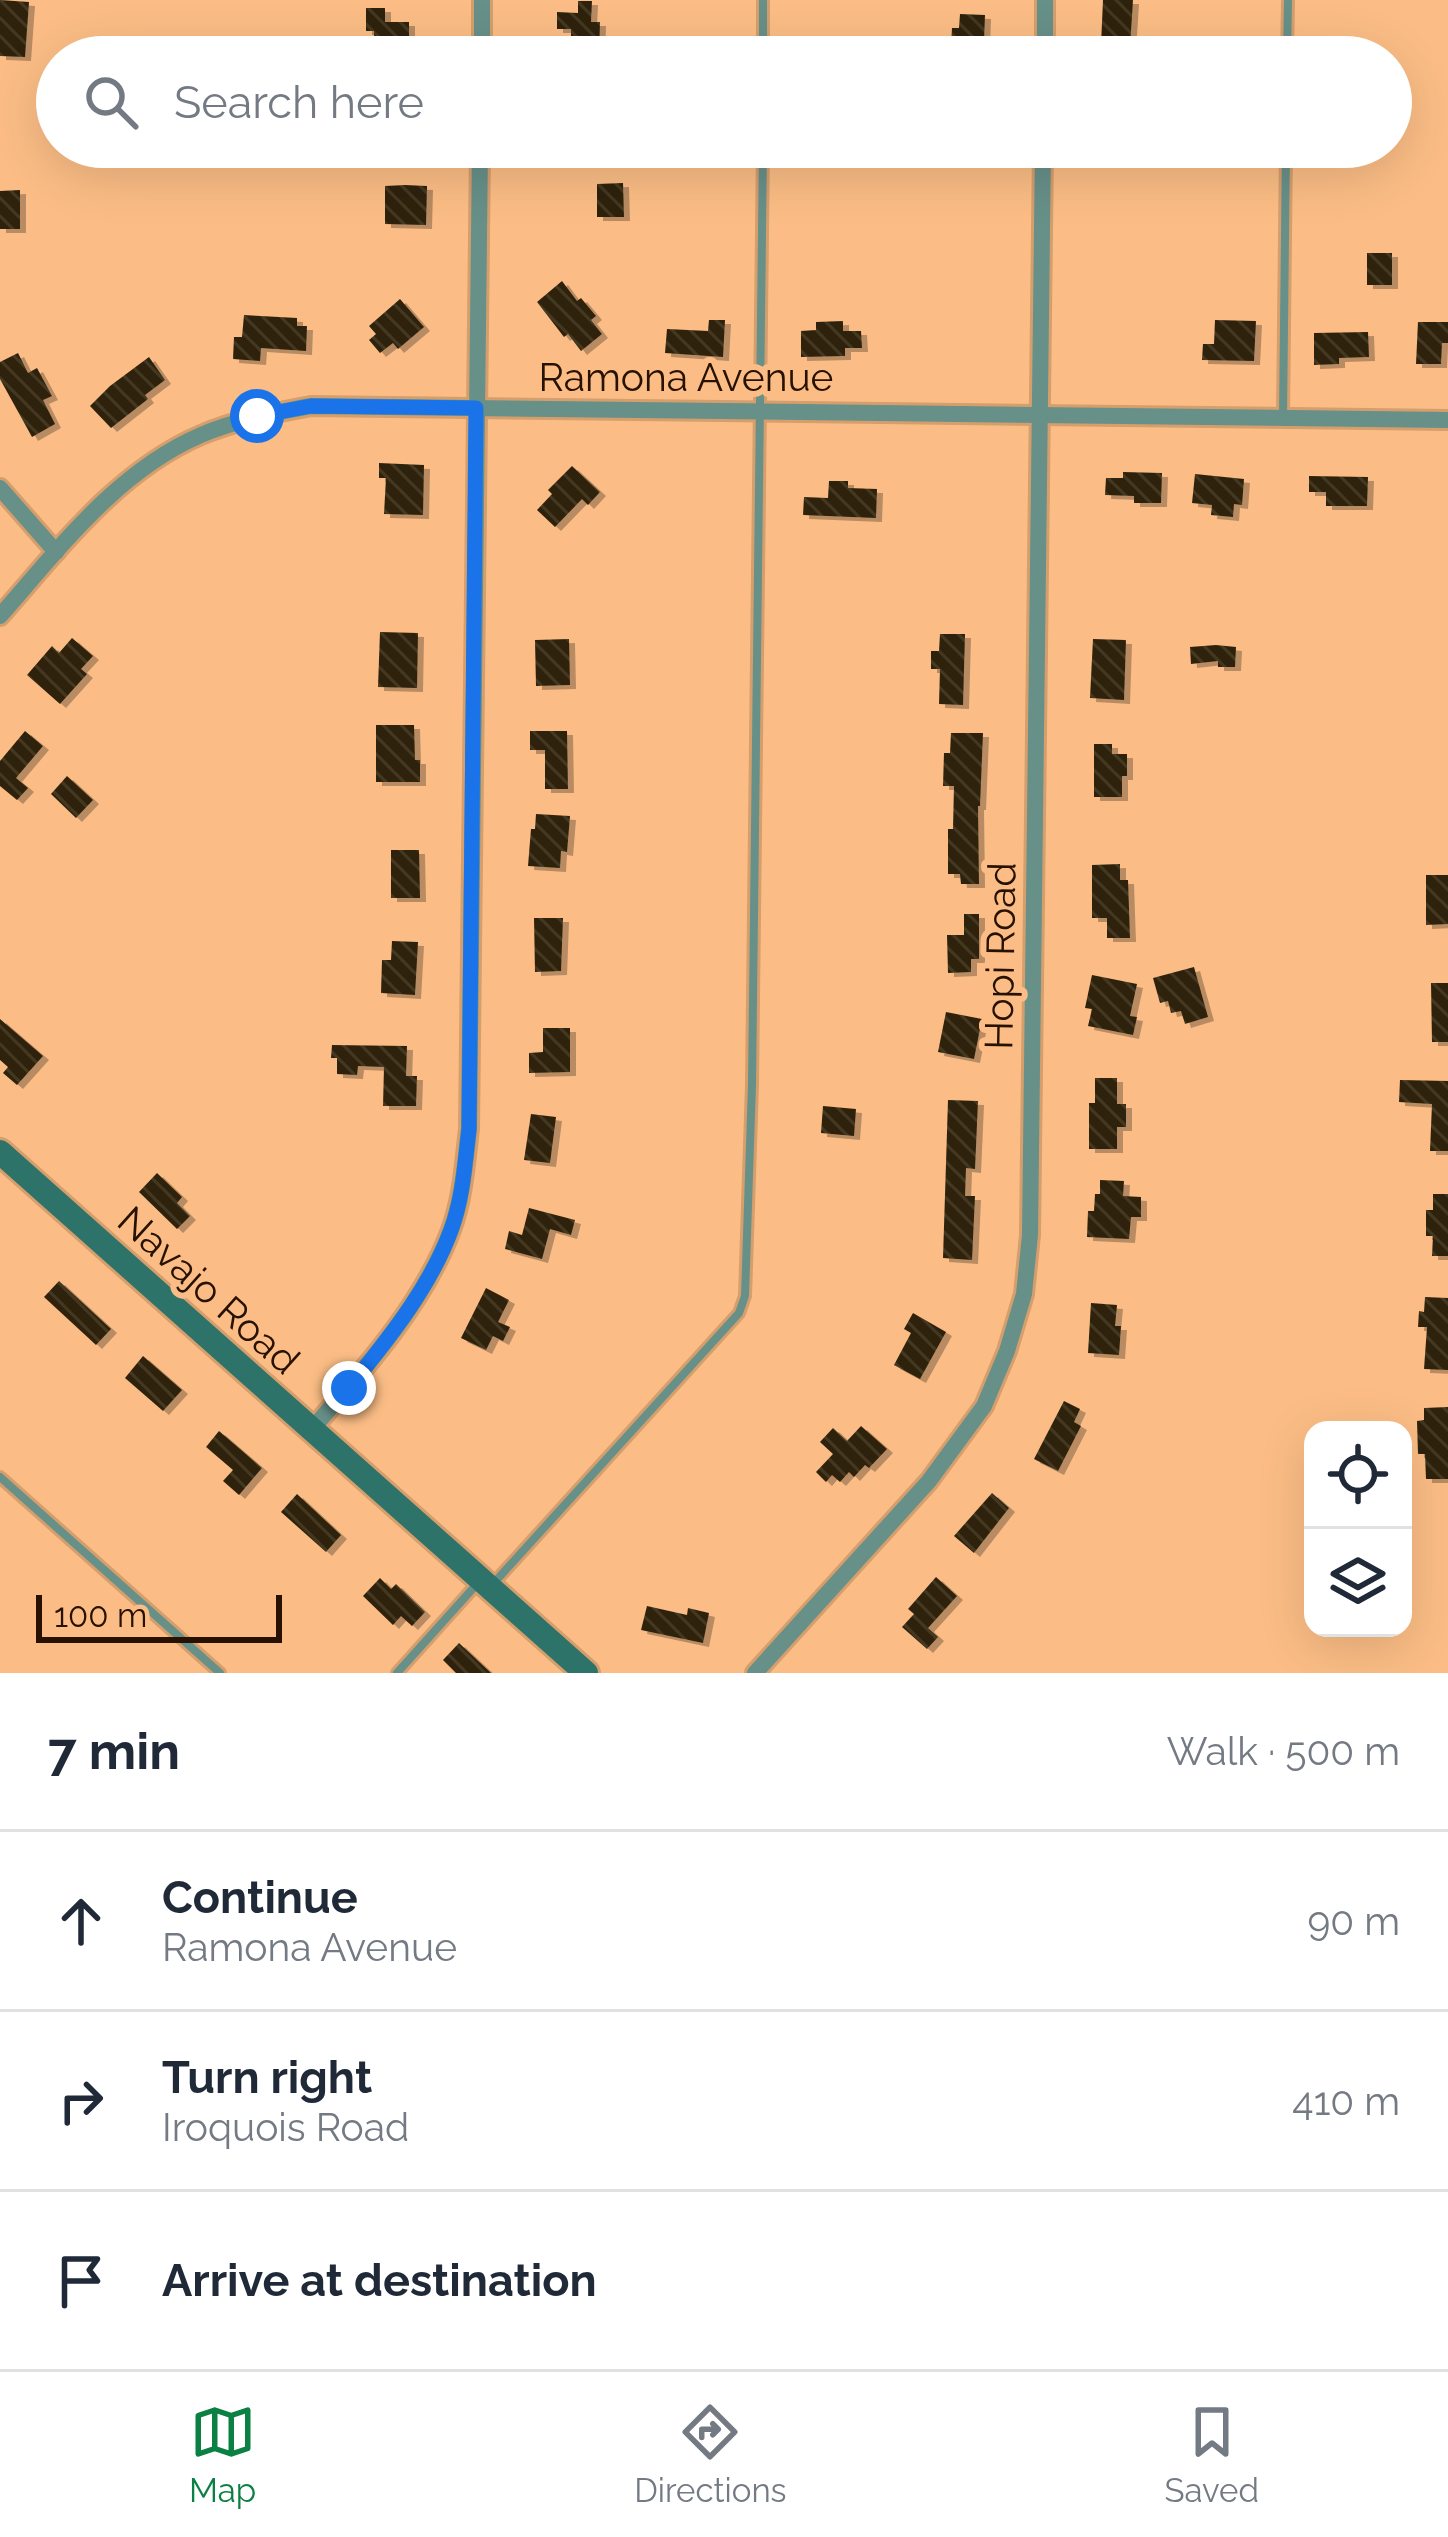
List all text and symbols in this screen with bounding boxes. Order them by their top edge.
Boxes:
search box [36,36,1412,168]
icon: search [78,69,144,135]
text: Search here [174,76,424,129]
street label: Ramona Avenue [538,354,834,400]
route start [230,389,284,443]
street label: Hopi Road [975,862,1025,1050]
street label: Navajo Road [109,1197,309,1383]
route end [322,1361,376,1415]
map controls [1304,1421,1412,1637]
button: locate [1304,1421,1412,1529]
button: layers [1304,1529,1412,1637]
scale bar [36,1589,282,1642]
text: 100 m [54,1596,147,1635]
text: 7 min [48,1721,180,1781]
text: Walk · 500 m [1167,1728,1400,1774]
text: Continue [162,1871,358,1924]
icon: ahead [48,1888,114,1954]
text: 90 m [1307,1898,1400,1944]
text: Ramona Avenue [162,1924,457,1970]
text: Turn right [162,2051,372,2104]
icon: right [48,2068,114,2134]
text: 410 m [1292,2078,1400,2124]
text: Iroquois Road [162,2104,409,2150]
icon: arrive [48,2248,114,2314]
text: Arrive at destination [162,2254,597,2307]
tab: Map [189,2399,256,2510]
tab: Directions [634,2399,787,2510]
tab: Saved [1165,2399,1259,2510]

